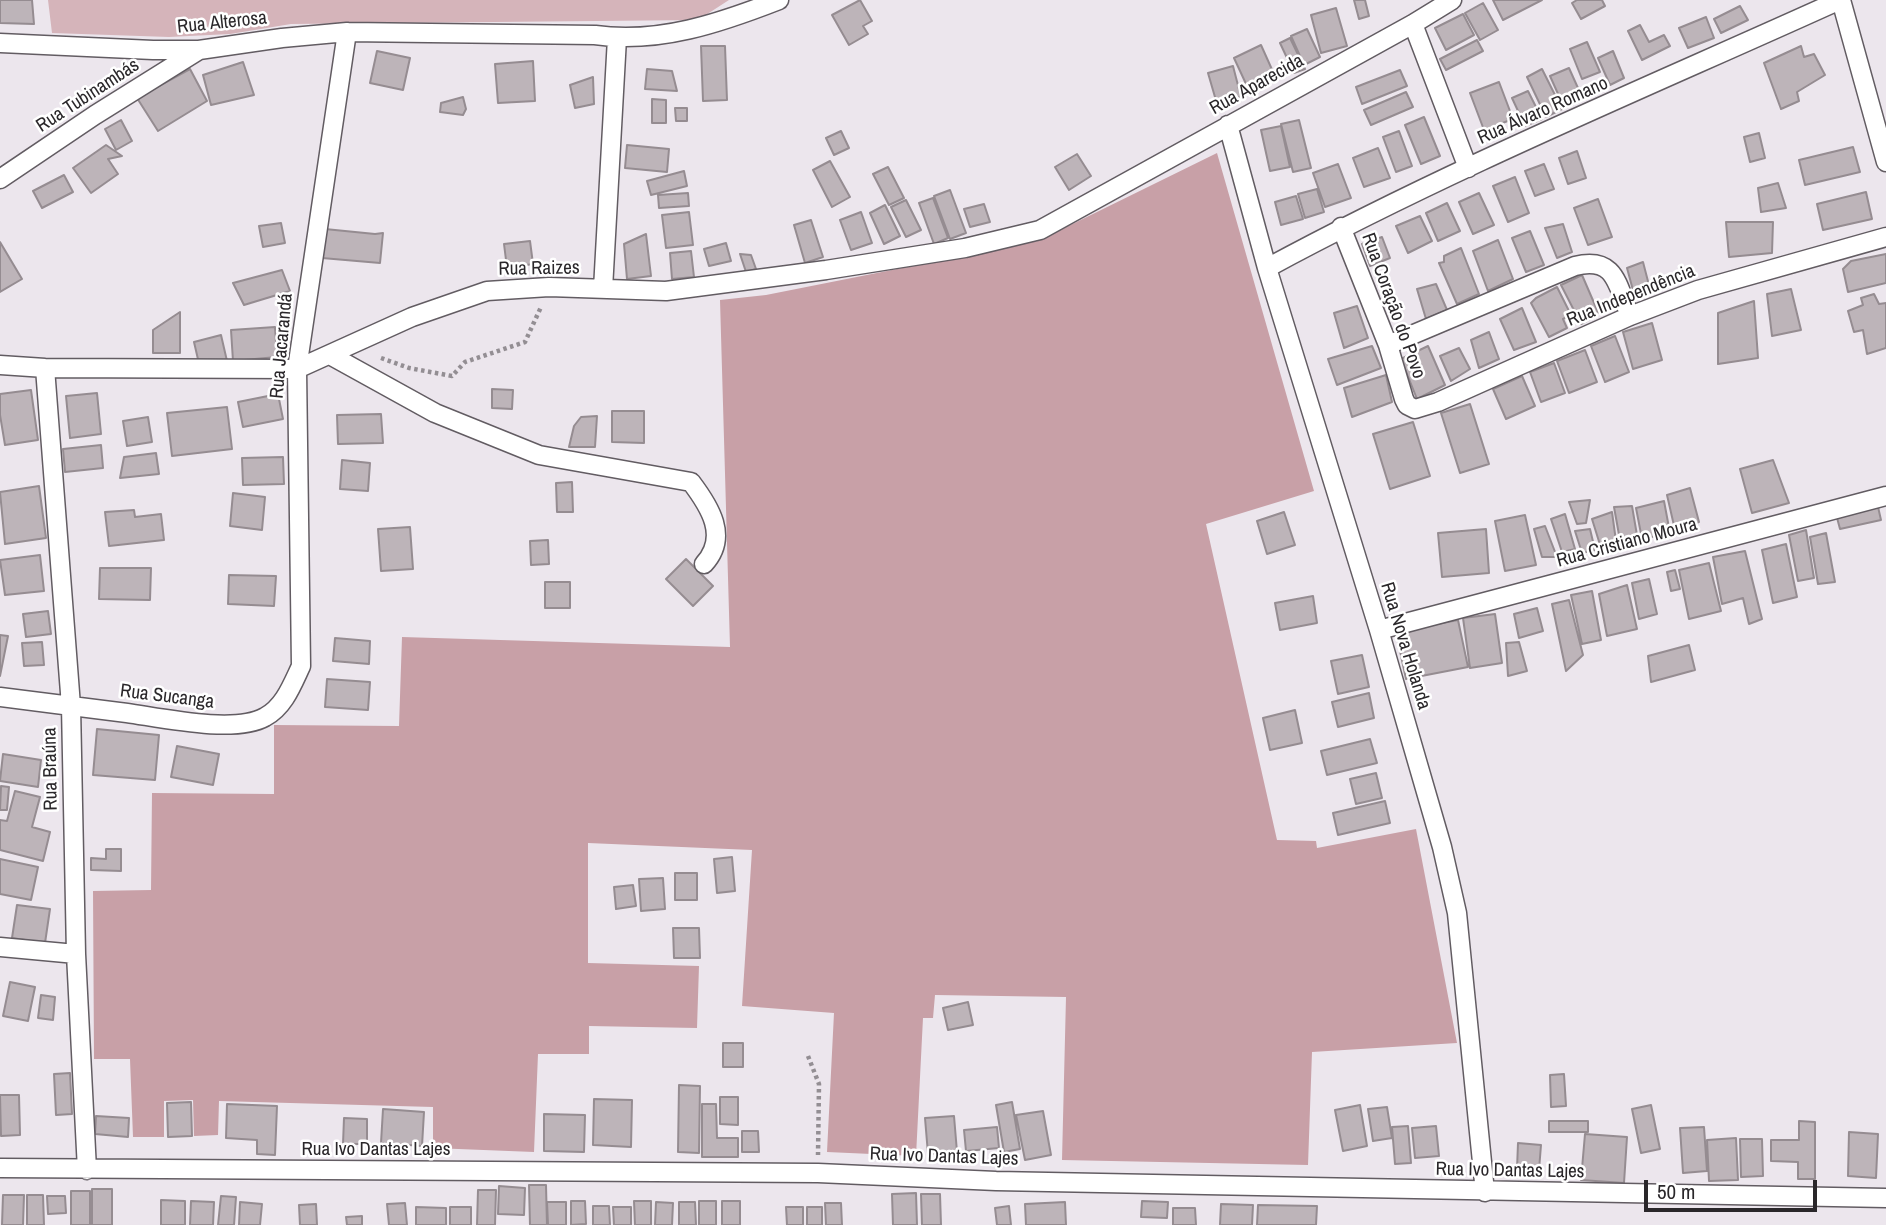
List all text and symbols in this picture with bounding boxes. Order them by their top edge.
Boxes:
street label: Rua Alterosa [176,7,268,39]
street label: Rua Aparecida [1206,50,1308,120]
street label: Rua Tubinambás [32,54,144,138]
street label: Rua Álvaro Romano [1474,72,1612,150]
street label: Rua Coração do Povo [1356,230,1430,382]
street label: Rua Raizes [498,257,580,281]
street label: Rua Independência [1564,260,1698,332]
street label: Rua Jacarandá [266,292,298,400]
street label: Rua Cristiano Moura [1554,513,1700,573]
street label: Rua Nova Holanda [1375,580,1435,712]
street label: Rua Sucanga [119,680,215,714]
street label: Rua Braúna [39,727,63,811]
street label: Rua Ivo Dantas Lajes [302,1139,450,1161]
street label: Rua Ivo Dantas Lajes [869,1143,1019,1171]
street label: Rua Ivo Dantas Lajes [1435,1158,1585,1184]
scale bar [1648,1166,1821,1210]
text: 50 m [1657,1177,1695,1206]

